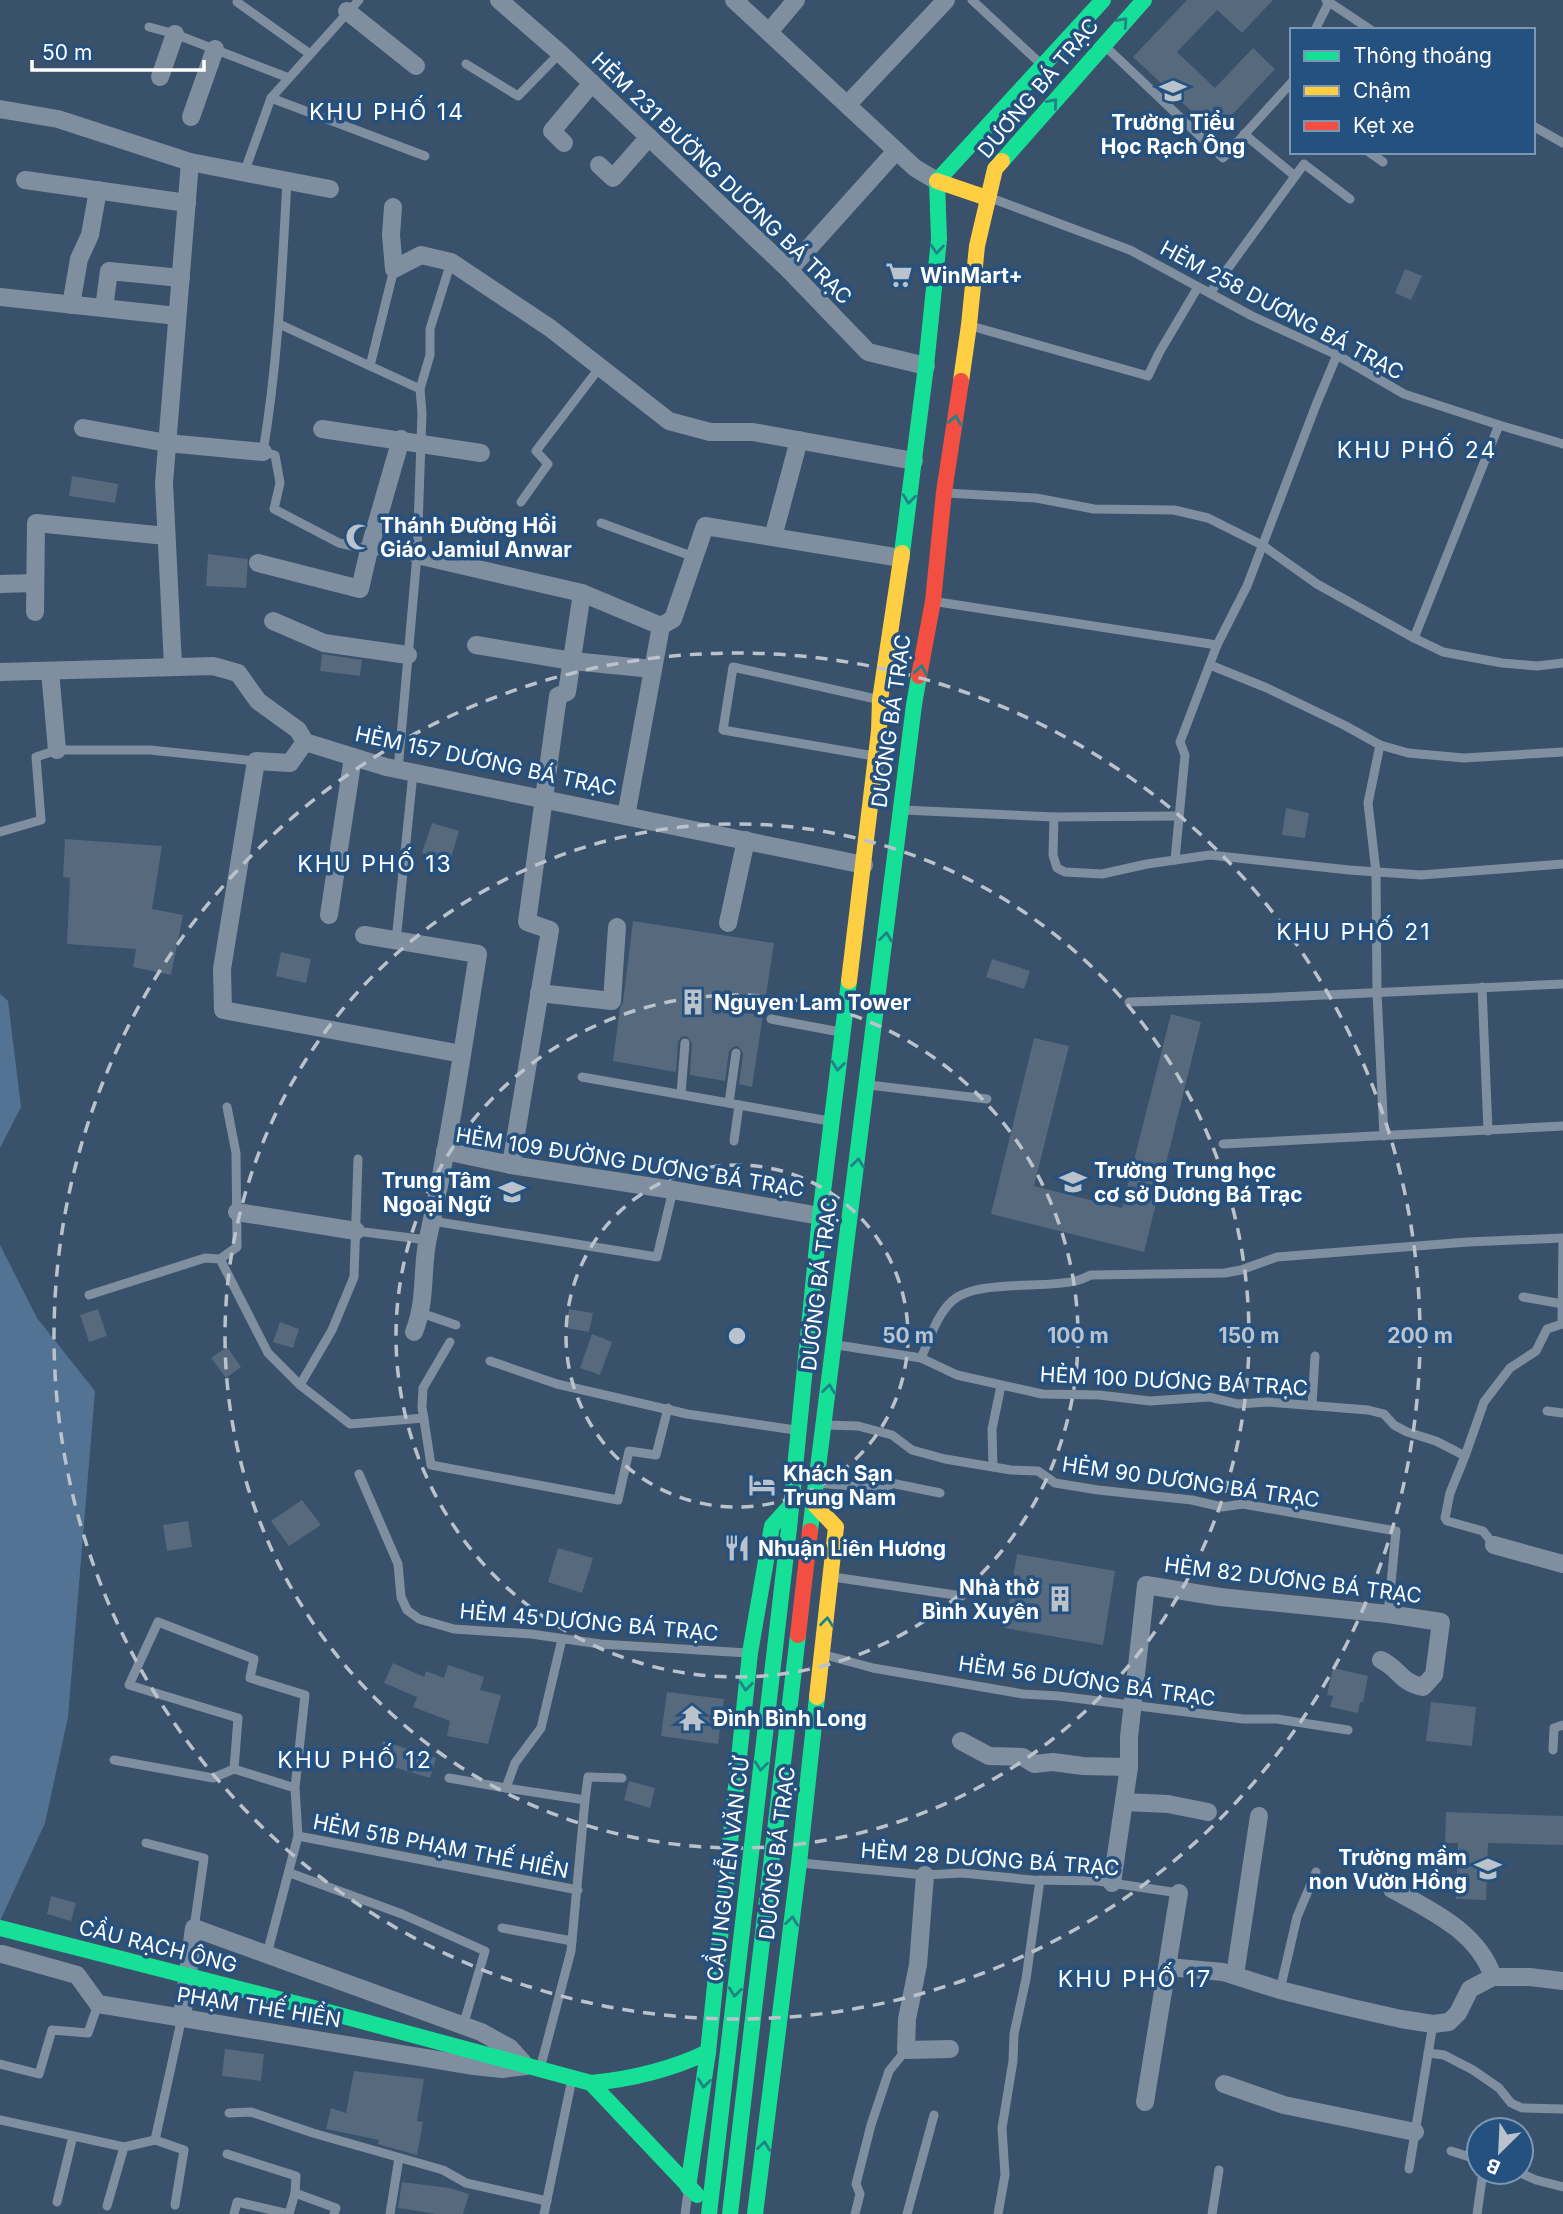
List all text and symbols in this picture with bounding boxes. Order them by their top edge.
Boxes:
street label: DƯƠNG BÁ TRẠC [972,13,1104,163]
one-way arrow [1115,17,1128,30]
scale bar [32,28,203,72]
legend [1290,28,1535,154]
text: 50 m [42,40,92,65]
text: Thông thoáng [1353,43,1492,68]
street label: HẺM 231 ĐƯỜNG DƯƠNG BÁ TRẠC [587,46,858,309]
school or university icon: Trường Tiểu Học Rạch Ông [1158,76,1188,106]
text: Chậm [1353,78,1411,103]
district label: KHU PHỐ 14 [309,94,465,126]
one-way arrow [1045,98,1057,111]
place label: Trường Tiểu Học Rạch Ông [1101,110,1245,159]
text: Kẹt xe [1353,113,1415,138]
street label: HẺM 258 DƯƠNG BÁ TRẠC [1156,234,1408,385]
one-way arrow [930,244,945,255]
supermarket icon: WinMart+ [884,260,914,290]
place label: WinMart+ [920,263,1023,288]
one-way arrow [947,414,962,426]
district label: KHU PHỐ 24 [1337,432,1497,464]
one-way arrow [901,493,916,505]
place label: Thánh Đường Hồi Giáo Jamiul Anwar [380,513,572,562]
mosque icon: Thánh Đường Hồi Giáo Jamiul Anwar [344,522,374,552]
street label: DƯƠNG BÁ TRẠC [865,633,916,809]
one-way arrow [912,664,927,676]
street label: HẺM 157 DƯƠNG BÁ TRẠC [353,720,619,801]
district label: KHU PHỐ 13 [297,846,453,878]
district label: KHU PHỐ 21 [1276,914,1432,946]
one-way arrow [878,932,893,943]
building icon: Nguyen Lam Tower [678,987,708,1017]
place label: Nguyen Lam Tower [714,990,911,1015]
one-way arrow [830,1060,845,1072]
street label: HẺM 109 ĐƯỜNG DƯƠNG BÁ TRẠC [454,1121,806,1202]
one-way arrow [850,1157,865,1169]
place label: Trường Trung học cơ sở Dương Bá Trạc [1094,1158,1302,1207]
school or university icon: Trường Trung học cơ sở Dương Bá Trạc [1058,1167,1088,1197]
place label: Trung Tâm Ngoại Ngữ [381,1168,491,1217]
school or university icon: Trung Tâm Ngoại Ngữ [497,1177,527,1207]
street label: DƯƠNG BÁ TRẠC [795,1196,842,1372]
text: 50 m [882,1323,934,1348]
text: 100 m [1047,1323,1109,1348]
text: 150 m [1219,1323,1279,1348]
text: 200 m [1387,1323,1453,1348]
centre of rings [725,1324,749,1348]
street label: HẺM 100 DƯƠNG BÁ TRẠC [1039,1360,1309,1401]
one-way arrow [822,1383,837,1395]
street label: HẺM 90 DƯƠNG BÁ TRẠC [1061,1451,1321,1512]
place label: Khách Sạn Trung Nam [783,1461,896,1510]
hotel icon: Khách Sạn Trung Nam [747,1470,777,1500]
restaurant icon: Nhuận Liên Hương [722,1533,752,1563]
place label: Nhuận Liên Hương [758,1536,946,1561]
street label: HẺM 82 DƯƠNG BÁ TRẠC [1163,1551,1423,1608]
place label: Nhà thờ Bình Xuyên [922,1575,1039,1624]
building icon: Nhà thờ Bình Xuyên [1045,1584,1075,1614]
street label: HẺM 45 DƯƠNG BÁ TRẠC [459,1597,720,1646]
one-way arrow [819,1616,834,1627]
street label: HẺM 56 DƯƠNG BÁ TRẠC [957,1650,1217,1711]
one-way arrow [739,1681,754,1692]
temple icon: Đình Bình Long [677,1703,707,1733]
place label: Đình Bình Long [713,1706,867,1731]
district label: KHU PHỐ 12 [277,1742,433,1774]
street label: CẦU NGUYỄN VĂN CỪ [698,1754,754,1983]
one-way arrow [754,1761,769,1772]
street label: DƯƠNG BÁ TRẠC [753,1765,800,1941]
street label: HẺM 51B PHẠM THẾ HIỂN [311,1805,572,1883]
street label: HẺM 28 DƯƠNG BÁ TRẠC [860,1836,1120,1881]
place label: Trường mầm non Vườn Hồng [1309,1845,1467,1894]
school or university icon: Trường mầm non Vườn Hồng [1473,1854,1503,1884]
street label: CẦU RẠCH ÔNG [76,1910,241,1978]
one-way arrow [785,1915,800,1926]
district label: KHU PHỐ 17 [1058,1961,1212,1993]
street label: PHẠM THẾ HIỂN [175,1978,343,2032]
one-way arrow [728,1987,743,1998]
one-way arrow [696,2077,711,2089]
north arrow [1465,2116,1535,2186]
one-way arrow [756,2140,771,2152]
text: B [1483,2153,1504,2179]

